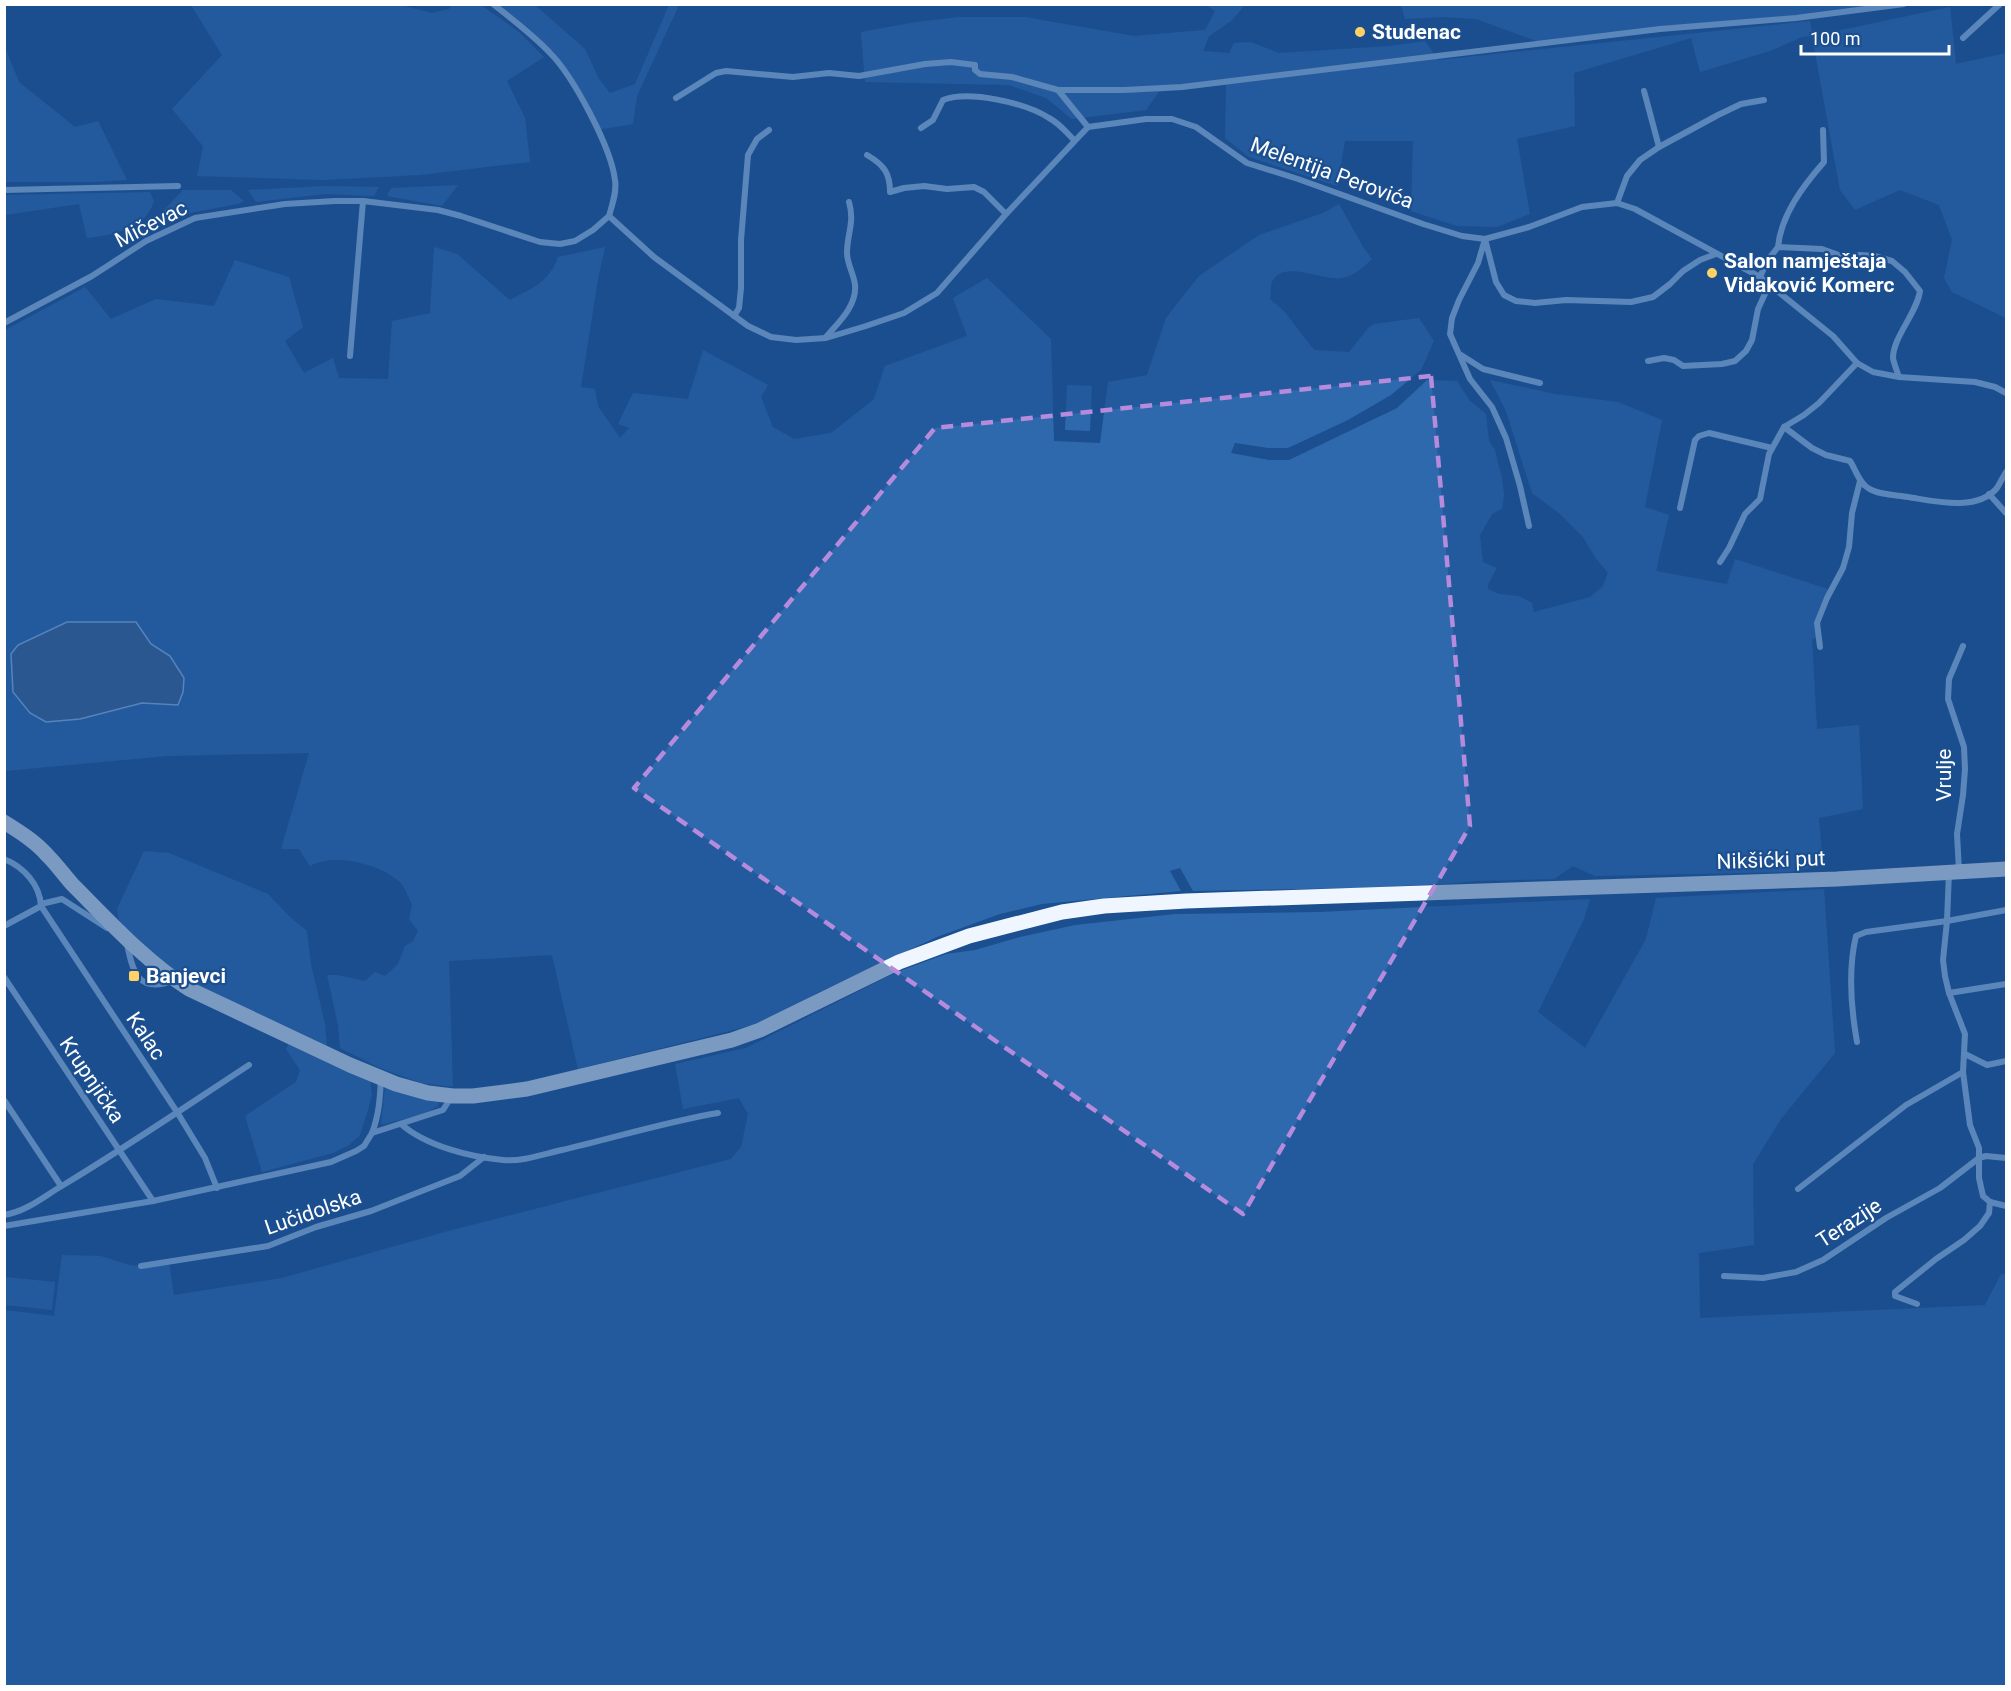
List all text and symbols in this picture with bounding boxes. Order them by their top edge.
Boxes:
scale bar [1801,18,1950,56]
place label: Studenac [1372,20,1461,44]
marker: Studenac [1353,25,1367,39]
text: 100 m [1810,28,1861,49]
street label: Melentija Perovića [1247,132,1417,214]
street label: Mičevac [111,196,191,252]
place label: Salon namještaja Vidaković Komerc [1724,249,1895,297]
marker: Salon namještaja Vidaković Komerc [1705,266,1719,280]
street label: Vrulje [1932,748,1956,802]
street label: Nikšićki put [1716,846,1826,874]
place label: Banjevci [146,964,226,988]
marker: Banjevci [127,969,141,983]
street label: Kalac [121,1008,171,1064]
street label: Krupnjička [55,1032,129,1128]
street label: Lučidolska [262,1184,364,1240]
street label: Terazije [1812,1193,1886,1253]

